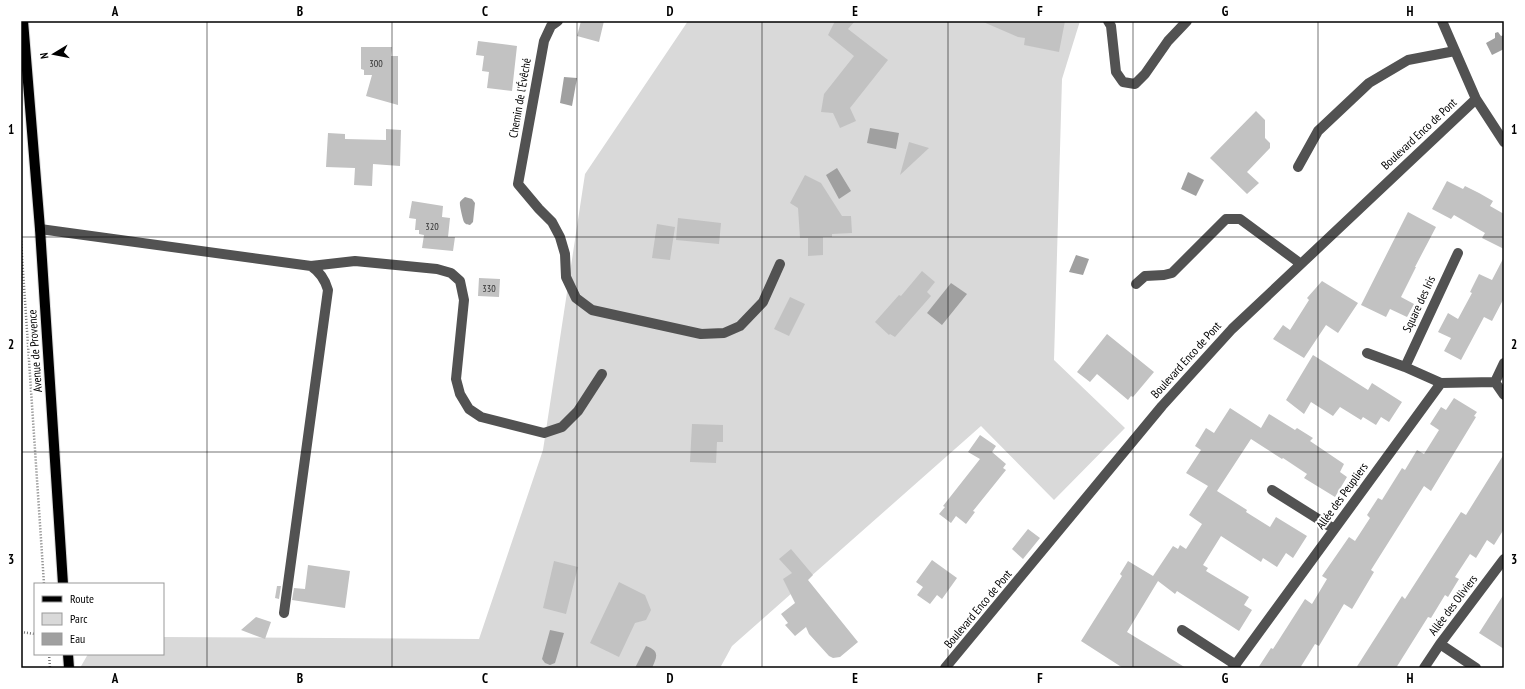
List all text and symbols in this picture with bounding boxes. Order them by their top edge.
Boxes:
text: A [111,3,119,20]
text: B [297,3,303,20]
text: C [482,3,488,20]
text: D [667,3,674,20]
text: E [852,3,858,20]
text: F [1037,3,1043,20]
text: G [1222,3,1229,20]
text: H [1407,3,1414,20]
north arrow [34,34,74,74]
text: N [37,52,52,60]
house number: 300 [369,57,383,70]
street label: Chemin de l'Évêché [505,57,534,139]
street label: Boulevard Enco de Pont [1378,94,1460,172]
text: 1 [8,121,14,138]
text: 1 [1511,121,1517,138]
house number: 320 [425,220,439,233]
street label: Square des Iris [1399,273,1438,334]
house number: 330 [482,282,496,295]
street label: Avenue de Provence [24,309,45,393]
street label: Boulevard Enco de Pont [1147,318,1224,401]
text: 2 [8,336,14,353]
text: 2 [1511,336,1517,353]
street label: Allée des Peupliers [1312,460,1371,532]
text: 3 [8,551,14,568]
text: 3 [1511,551,1517,568]
street label: Boulevard Enco de Pont [940,566,1015,651]
street label: Allée des Oliviers [1425,571,1480,638]
legend [34,583,164,655]
text: Route [70,591,94,606]
text: Parc [70,611,88,626]
text: Eau [70,631,85,646]
text: A [111,670,119,687]
text: B [297,670,303,687]
text: C [482,670,488,687]
text: D [667,670,674,687]
text: E [852,670,858,687]
text: F [1037,670,1043,687]
text: G [1222,670,1229,687]
text: H [1407,670,1414,687]

